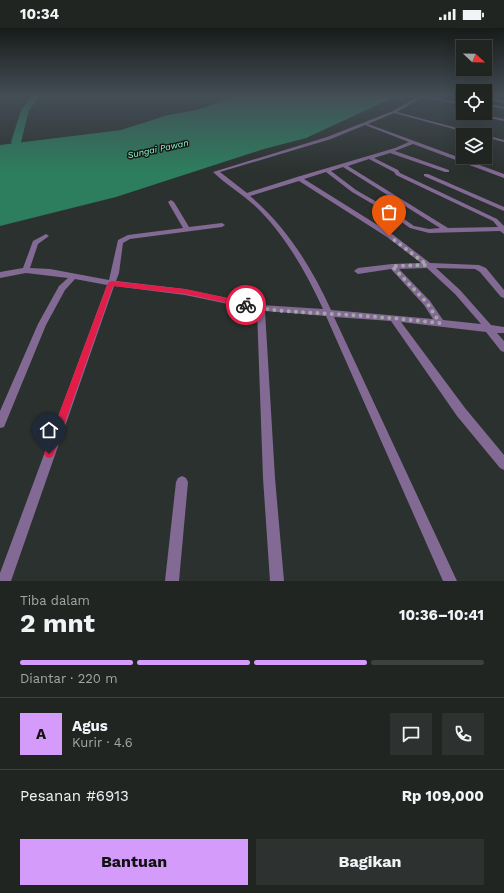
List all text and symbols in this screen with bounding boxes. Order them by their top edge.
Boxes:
text: 10:34 [20,5,59,23]
north arrow [456,40,492,76]
map controls [456,40,492,164]
button: locate [456,84,492,120]
button: layers [456,128,492,164]
water label: Sungai Pawan [127,138,189,160]
pin [372,195,406,236]
icon: bag [378,201,400,223]
courier [226,285,266,325]
icon: bike [235,294,257,316]
pin [32,413,66,454]
icon: home [38,419,60,441]
text: Tiba dalam [20,593,90,608]
text: 10:36–10:41 [399,606,484,624]
text: 2 mnt [20,608,95,638]
text: Diantar · 220 m [20,671,118,686]
button: chat [390,713,432,755]
button: phone [442,713,484,755]
text: Agus [72,717,108,735]
text: A [36,725,46,743]
text: Kurir · 4.6 [72,735,133,750]
text: Pesanan #6913 [20,787,129,805]
text: Rp 109,000 [402,787,484,805]
button: Bantuan [20,839,248,885]
button: Bagikan [256,839,484,885]

